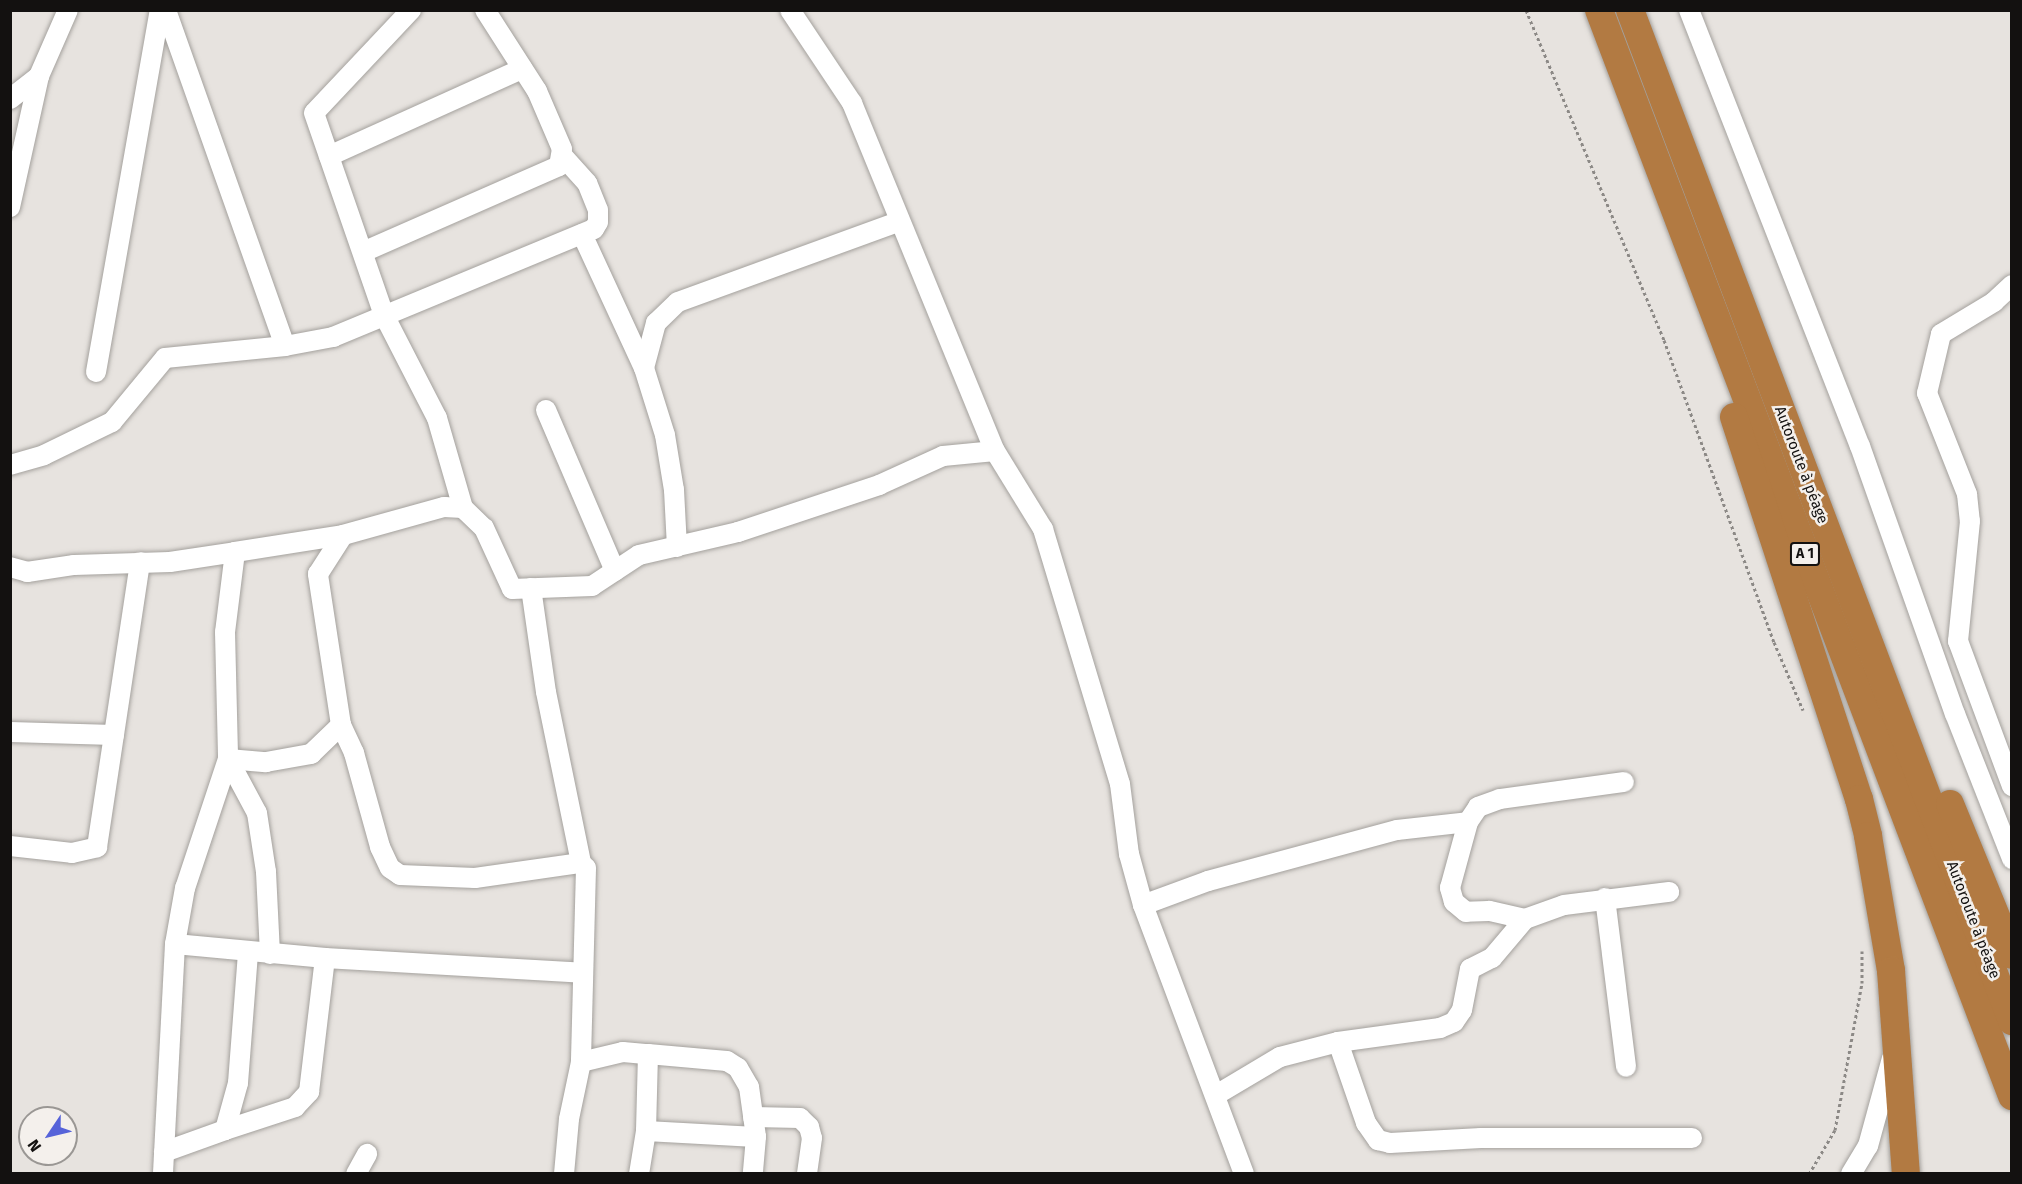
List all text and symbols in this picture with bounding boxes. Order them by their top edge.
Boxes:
street label: Autoroute à péage [1770,404,1832,526]
road number: A 1 [1788,543,1822,565]
street label: Autoroute à péage [1942,859,2004,981]
north arrow [18,1106,78,1166]
text: N [24,1136,45,1155]

